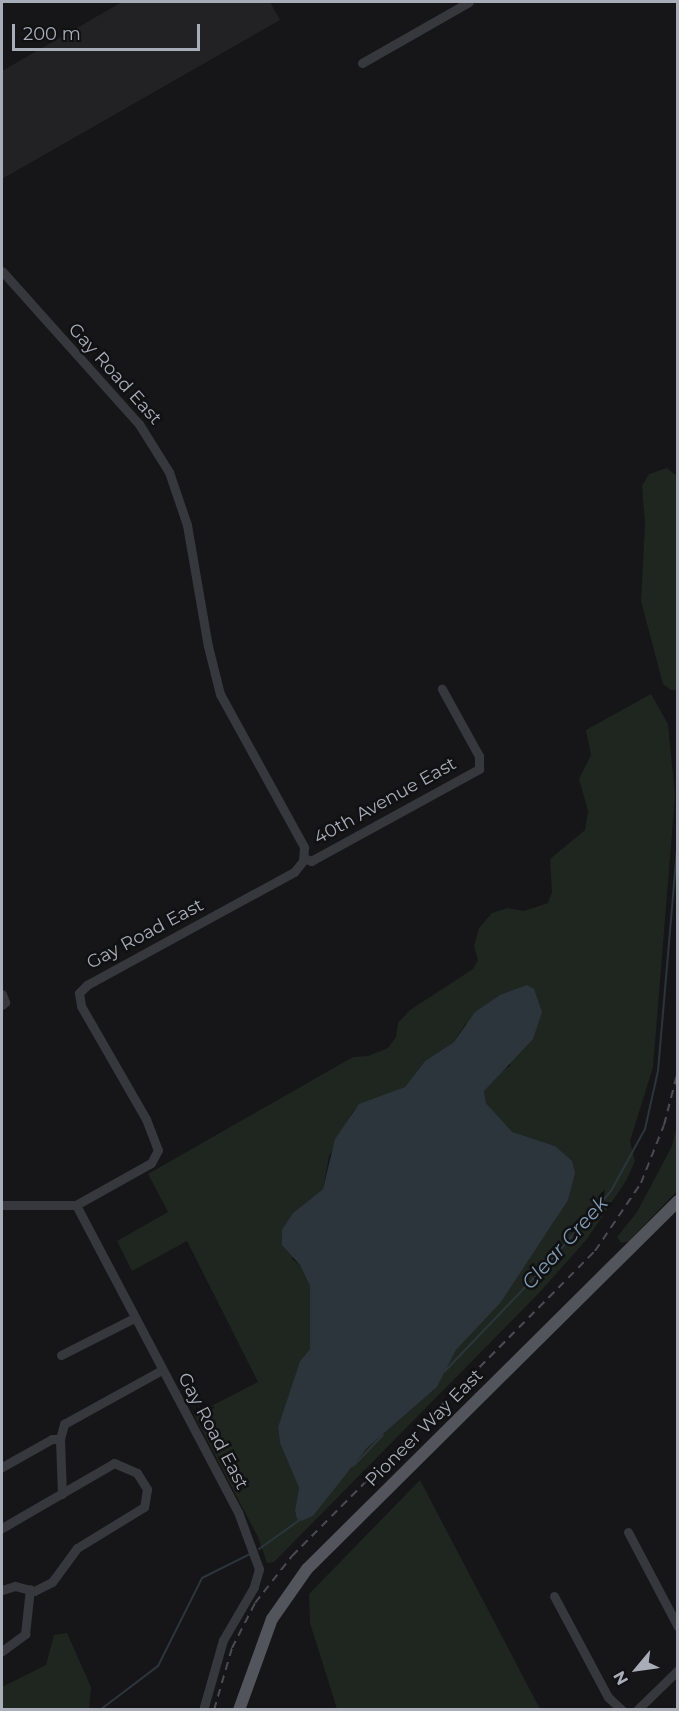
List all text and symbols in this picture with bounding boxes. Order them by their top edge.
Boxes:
scale bar [15,12,202,50]
text: 200 m [23,23,81,45]
street label: Gay Road East [64,319,166,429]
street label: 40th Avenue East [310,753,460,849]
street label: Gay Road East [83,894,207,974]
water label: Clear Creek [517,1192,613,1294]
street label: Pioneer Way East [361,1365,487,1491]
street label: Gay Road East [173,1369,253,1493]
north arrow [607,1639,667,1699]
text: N [609,1668,632,1688]

